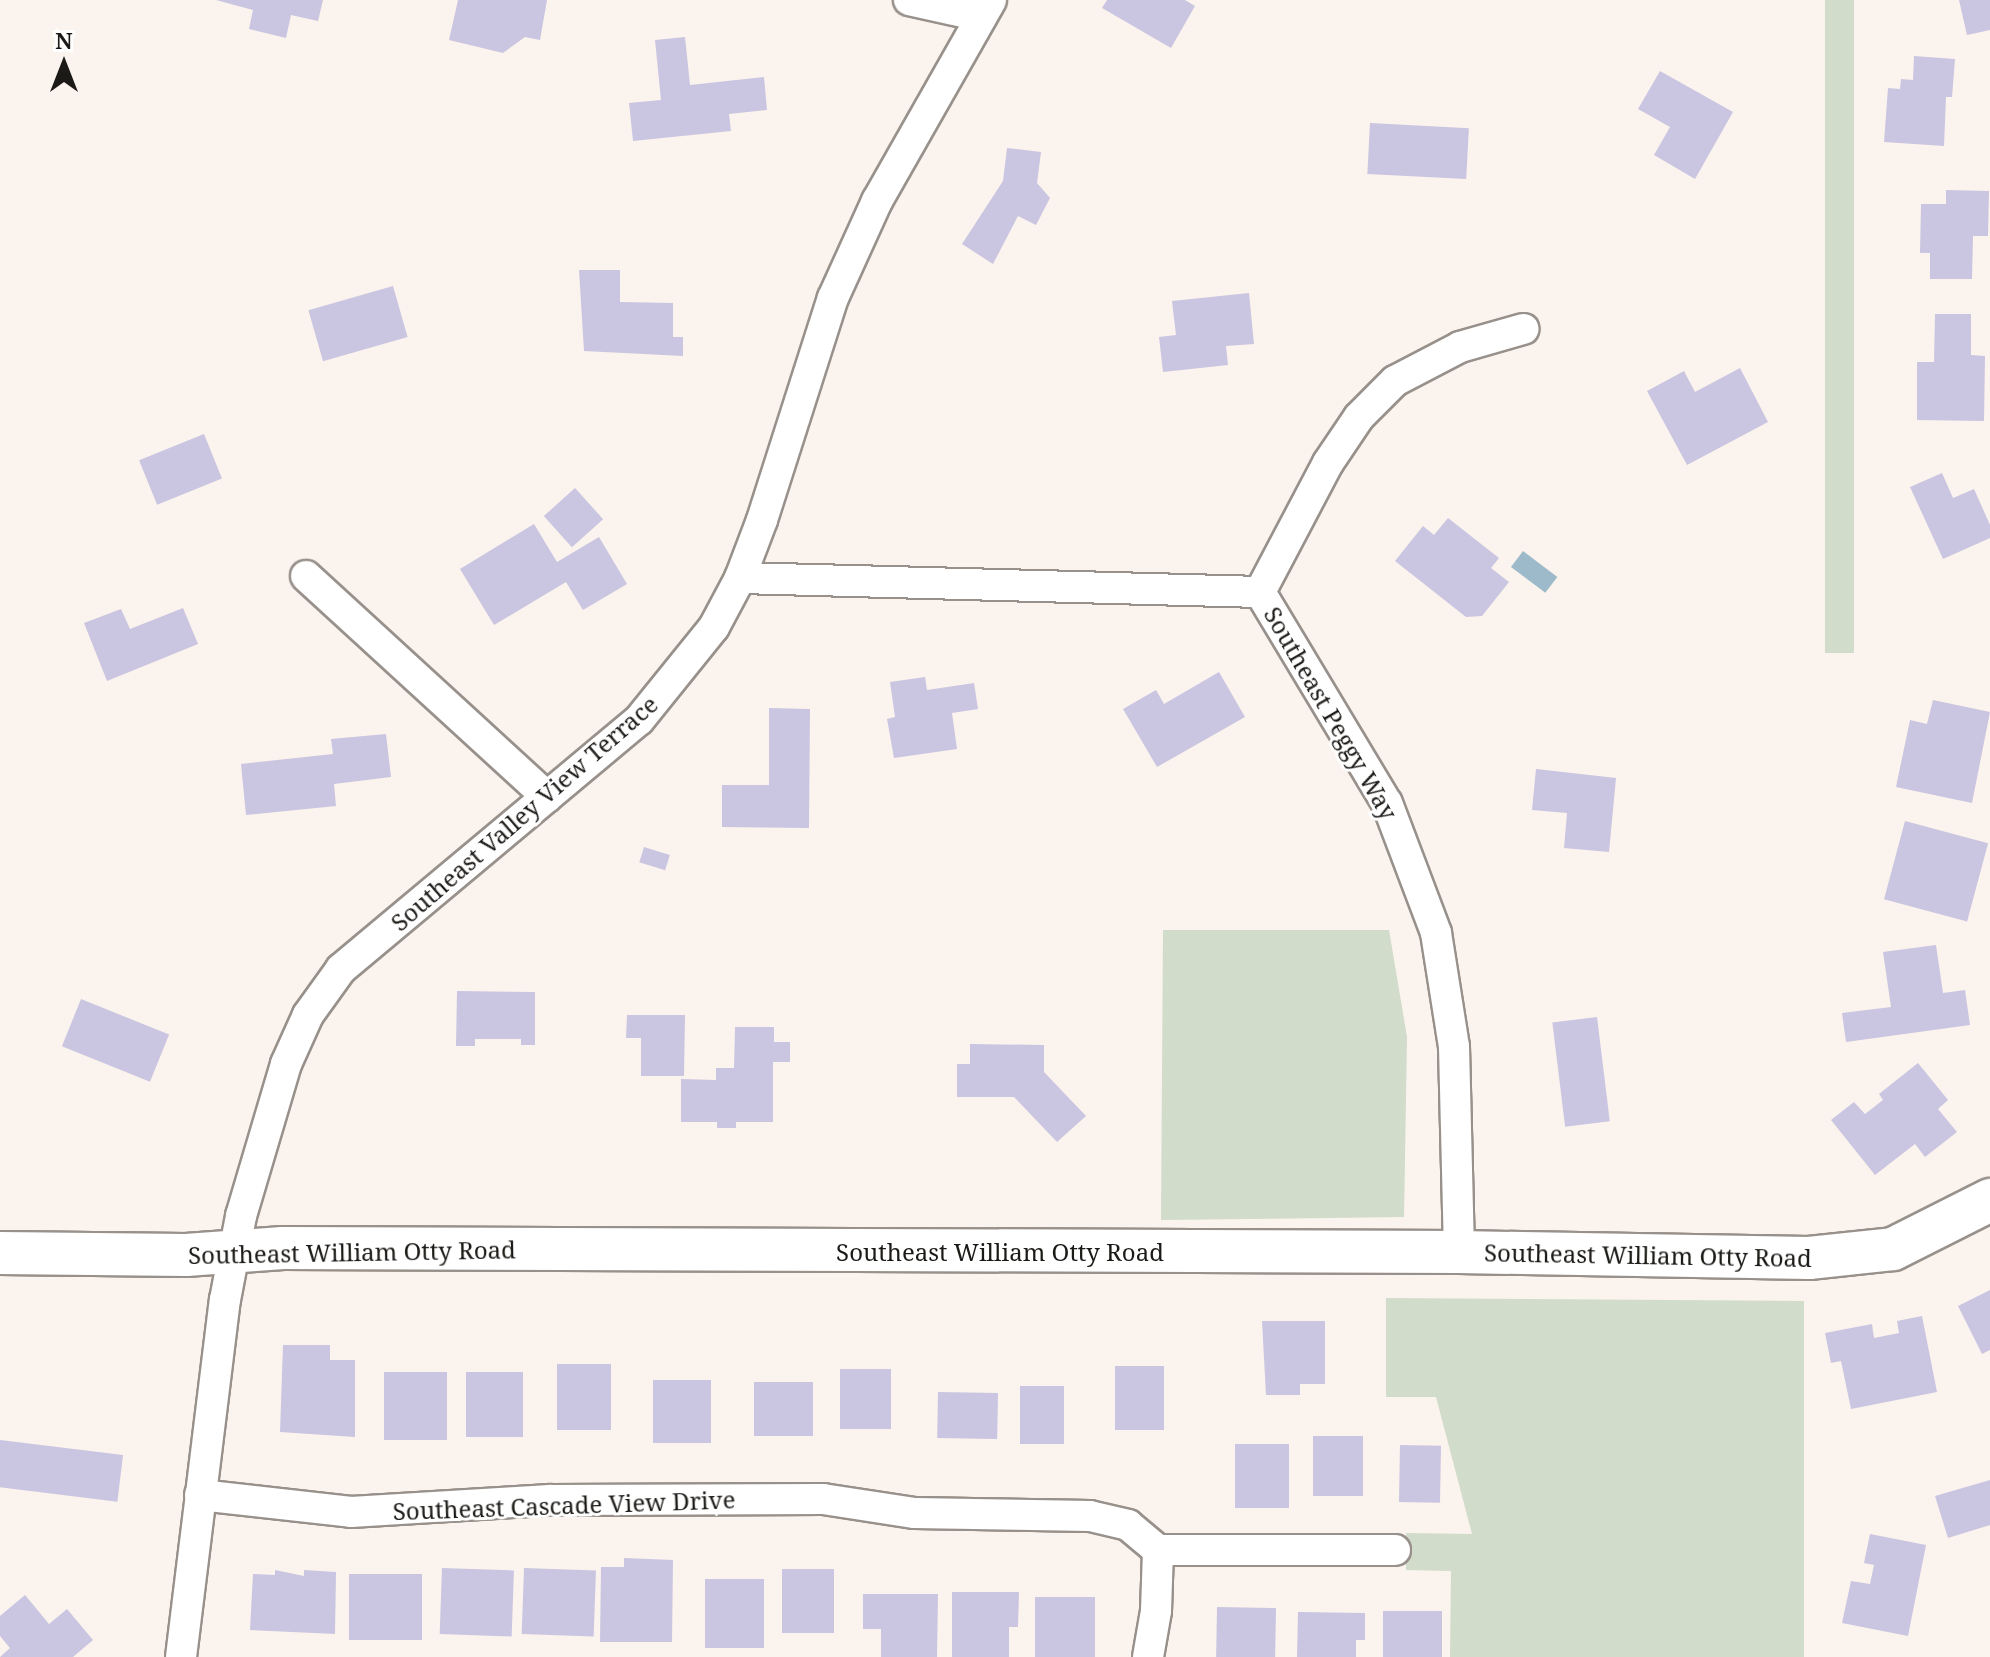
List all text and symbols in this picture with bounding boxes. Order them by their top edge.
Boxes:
north arrow [24,24,104,104]
text: N [55,25,73,55]
street label: Southeast Peggy Way [1258,602,1404,824]
street label: Southeast Valley View Terrace [385,689,663,937]
street label: Southeast William Otty Road [188,1235,516,1269]
street label: Southeast William Otty Road [836,1238,1164,1266]
street label: Southeast William Otty Road [1484,1238,1812,1272]
street label: Southeast Cascade View Drive [392,1485,736,1525]

